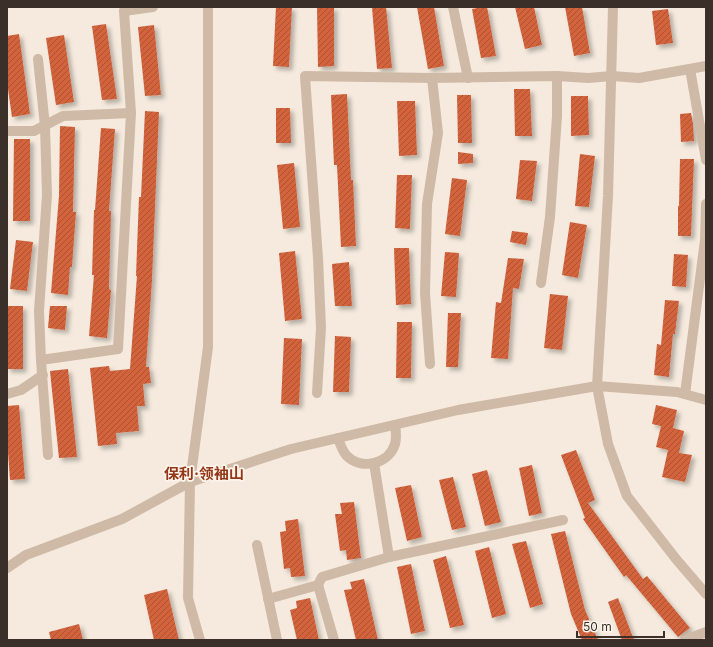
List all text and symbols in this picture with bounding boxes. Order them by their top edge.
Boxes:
district label: 保利·领袖山 [164,464,244,483]
scale bar [577,613,664,639]
text: 50 m [583,619,612,634]

